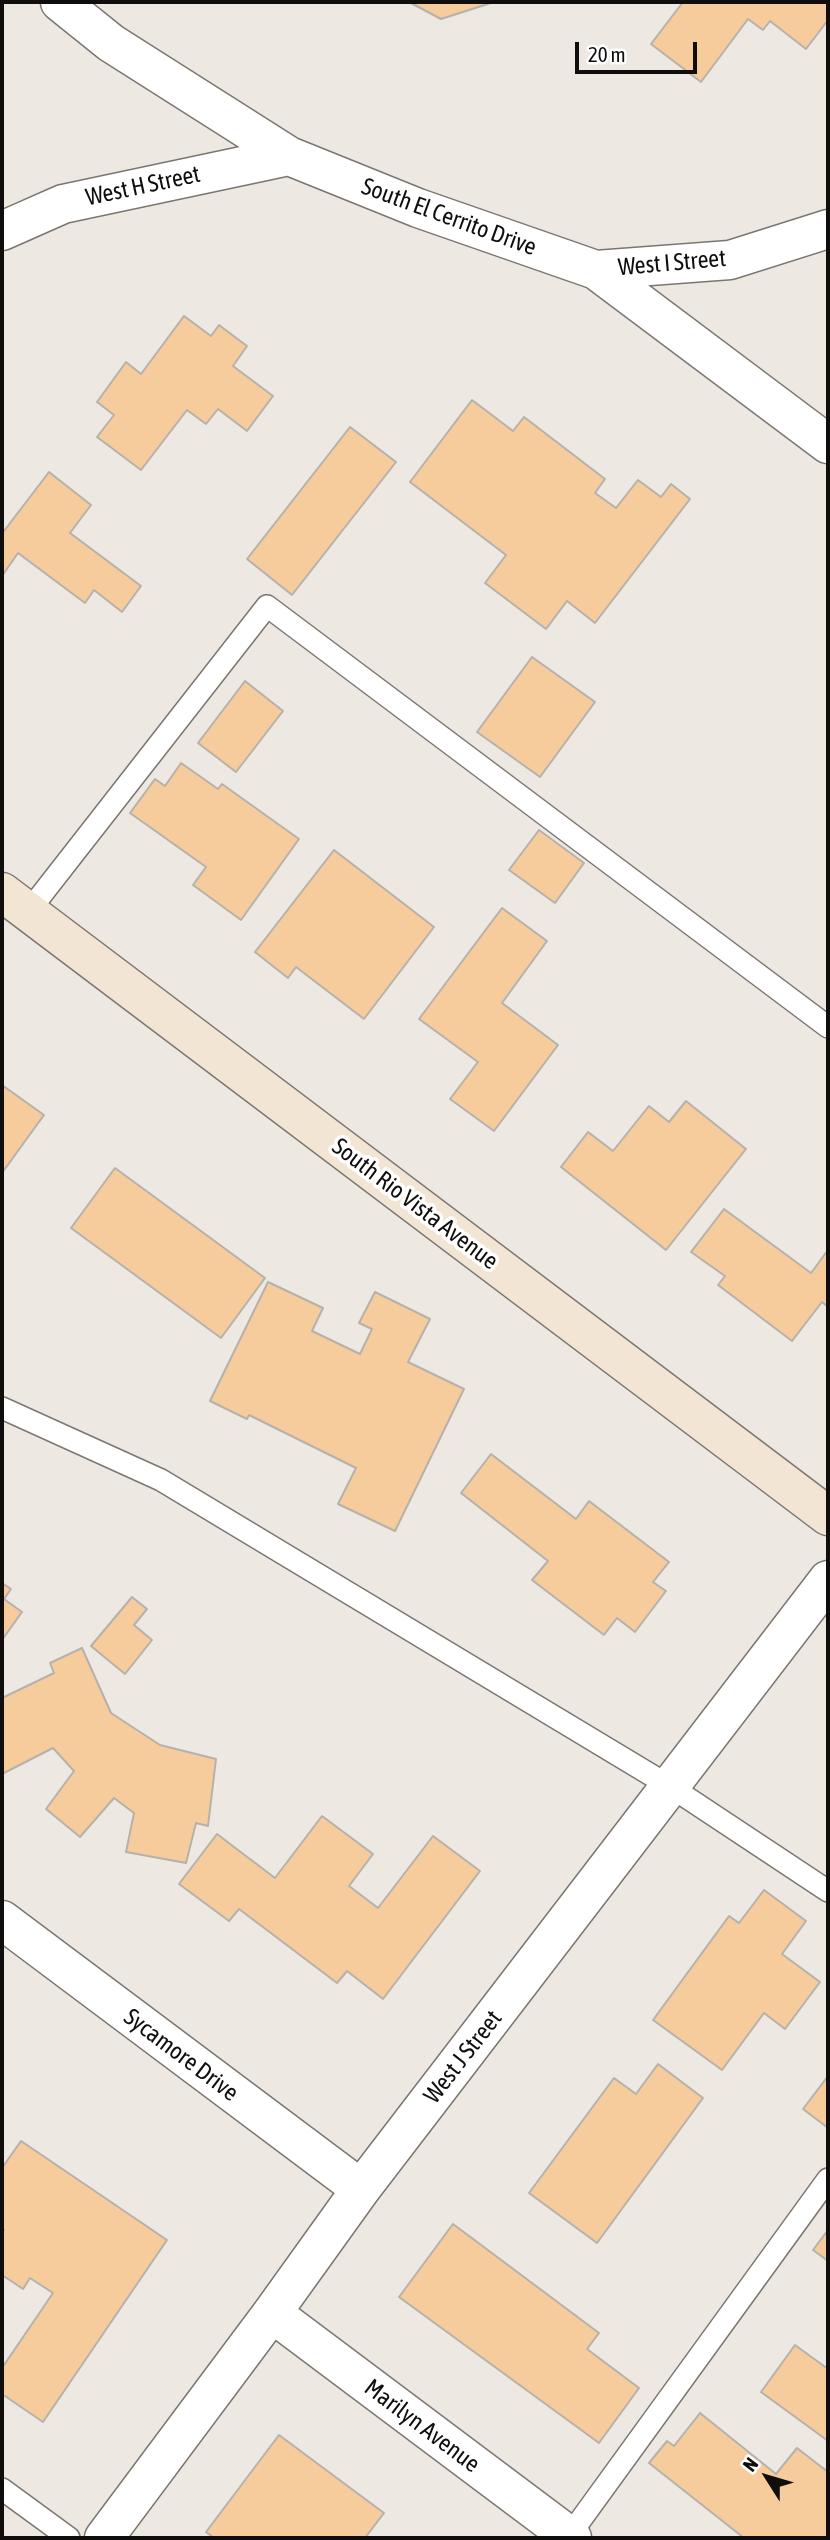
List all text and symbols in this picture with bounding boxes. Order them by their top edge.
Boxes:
scale bar [578,28,700,72]
text: 20 m [588,42,626,66]
street label: West H Street [83,160,203,212]
street label: South El Cerrito Drive [358,172,540,262]
street label: West I Street [617,244,727,282]
street label: South Rio Vista Avenue [326,1132,504,1276]
street label: Sycamore Drive [118,2003,244,2107]
street label: West J Street [418,2005,508,2109]
street label: Marilyn Avenue [359,2373,485,2479]
north arrow [732,2442,802,2512]
text: N [738,2453,762,2475]

